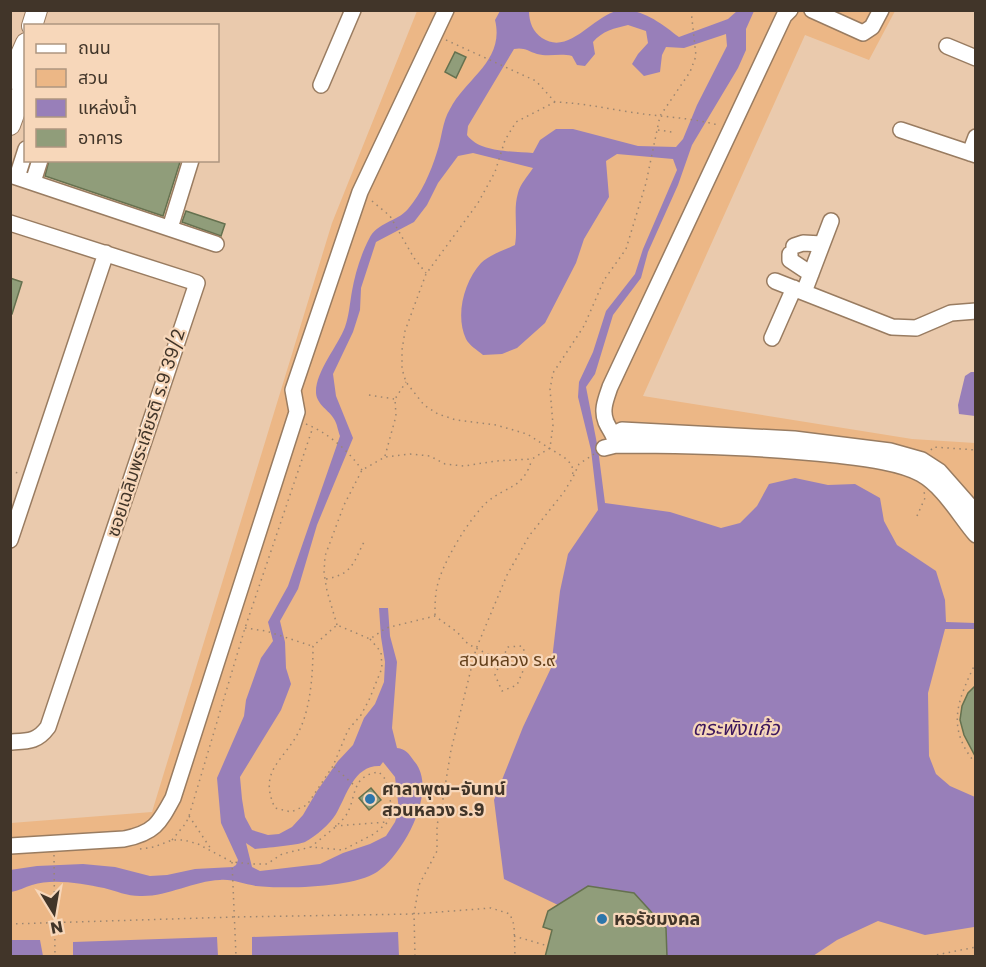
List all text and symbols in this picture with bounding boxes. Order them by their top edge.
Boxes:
legend [24,24,219,162]
text: ถนน [78,35,111,60]
text: สวน [78,65,108,90]
text: แหล่งน้ำ [78,95,137,120]
text: อาคาร [78,125,123,150]
street label: ซอยเฉลิมพระเกียรติ ร.9 39/2 [100,326,191,540]
park label: สวนหลวง ร.๙ [459,647,555,672]
water label: ตระพังแก้ว [692,714,781,742]
place label: ศาลาพุฒ-จันทน์ สวนหลวง ร.9 [382,776,506,822]
marker: ศาลาพุฒ-จันทน์ สวนหลวง ร.9 [363,792,377,806]
north arrow [24,883,84,943]
place label: หอรัชมงคล [614,906,700,931]
marker: หอรัชมงคล [595,912,609,926]
text: N [49,915,65,940]

